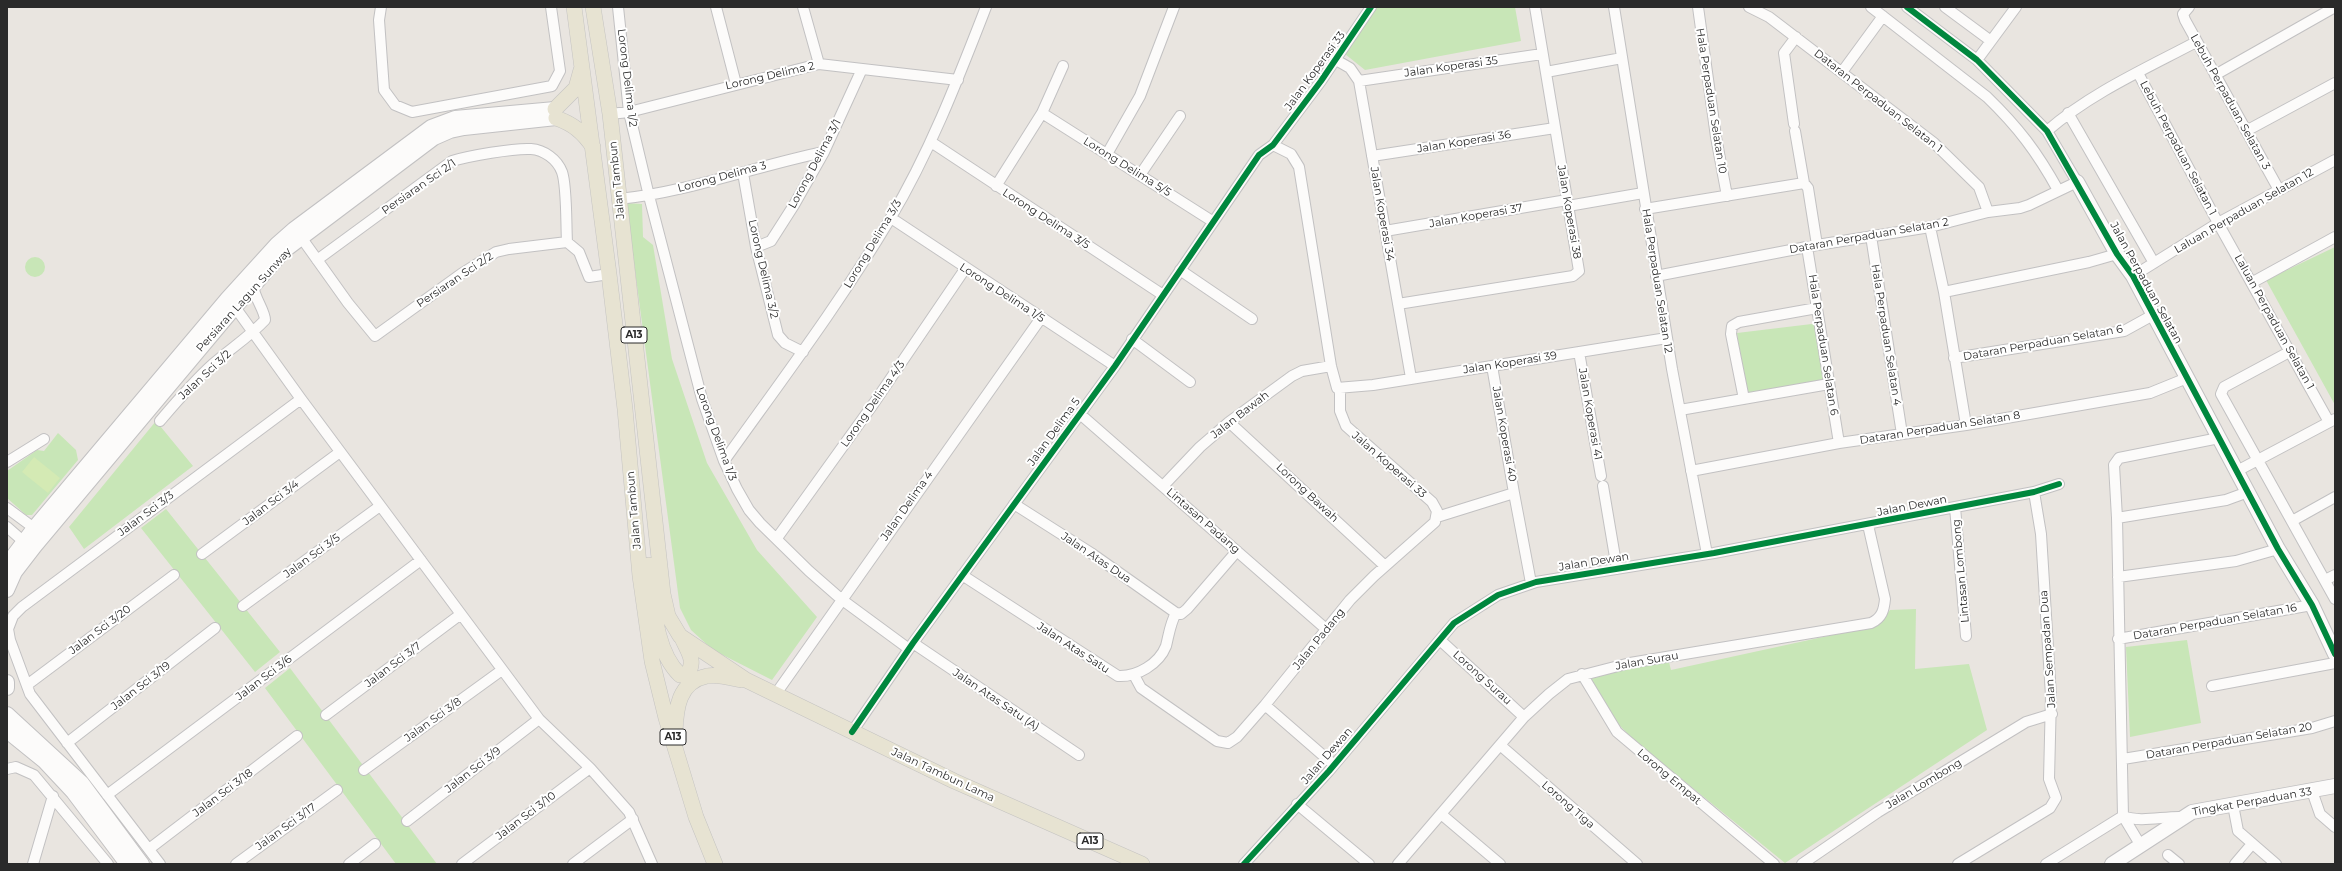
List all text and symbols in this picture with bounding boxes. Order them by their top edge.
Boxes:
street label: Hala Perpaduan Selatan 10 [1693,27,1729,175]
street label: Lorong Delima 1/2 [614,28,640,128]
street label: Jalan Koperasi 33 [1282,29,1348,113]
street label: Lebuh Perpaduan Selatan 3 [2187,32,2273,172]
street label: Dataran Perpaduan Selatan 1 [1811,47,1945,155]
street label: Jalan Koperasi 35 [1403,54,1499,80]
street label: Lorong Delima 2 [724,59,816,93]
street label: Lebuh Perpaduan Selatan 1 [2137,79,2219,217]
street label: Lorong Delima 3/1 [786,117,844,211]
street label: Jalan Koperasi 36 [1416,128,1512,156]
street label: Lorong Delima 5/5 [1081,135,1173,199]
street label: Jalan Tambun [606,140,628,220]
street label: Persiaran Sci 2/1 [379,157,459,217]
street label: Lorong Delima 3 [676,159,768,195]
street label: Jalan Koperasi 38 [1554,164,1584,260]
street label: Jalan Koperasi 34 [1367,166,1397,262]
street label: Laluan Perpaduan Selatan 12 [2172,166,2316,256]
street label: Lorong Delima 3/5 [1000,186,1092,252]
street label: Lorong Delima 3/3 [841,197,905,291]
street label: Jalan Koperasi 37 [1428,201,1524,231]
street label: Hala Perpaduan Selatan 12 [1639,208,1675,354]
street label: Dataran Perpaduan Selatan 2 [1788,215,1950,257]
street label: Lorong Delima 3/2 [745,218,781,320]
street label: Jalan Perpaduan Selatan [2107,220,2185,346]
street label: Persiaran Lagun Sunway [194,245,294,355]
street label: Persiaran Sci 2/2 [414,250,496,310]
street label: Laluan Perpaduan Selatan 1 [2231,252,2317,392]
street label: Lorong Delima 1/5 [957,261,1047,325]
street label: Hala Perpaduan Selatan 4 [1868,263,1904,407]
street label: Hala Perpaduan Selatan 6 [1805,274,1841,416]
street label: Dataran Perpaduan Selatan 6 [1962,322,2124,364]
road number: A13 [621,327,647,343]
street label: Jalan Sci 3/2 [176,347,234,403]
street label: Jalan Koperasi 39 [1462,349,1558,377]
street label: Lorong Delima 4/3 [838,358,908,450]
street label: Jalan Koperasi 41 [1575,367,1605,461]
street label: Lorong Delima 1/3 [693,385,739,483]
street label: Jalan Koperasi 40 [1489,385,1519,483]
street label: Jalan Bawah [1208,388,1272,442]
street label: Jalan Delima 5 [1025,395,1083,469]
street label: Dataran Perpaduan Selatan 8 [1859,409,2021,447]
street label: Jalan Koperasi 33 [1349,429,1429,501]
street label: Lorong Bawah [1273,461,1341,525]
street label: Jalan Delima 4 [878,469,936,543]
street label: Jalan Tambun [624,470,644,550]
street label: Jalan Sci 3/4 [240,478,302,528]
street label: Lintasan Padang [1164,486,1242,556]
street label: Jalan Sci 3/3 [115,489,177,539]
street label: Jalan Dewan [1876,493,1948,519]
street label: Lintasan Lombong [1950,519,1972,623]
street label: Jalan Atas Dua [1059,530,1133,586]
street label: Jalan Sci 3/5 [281,531,343,581]
street label: Jalan Dewan [1558,550,1630,574]
street label: Jalan Sempadan Dua [2037,590,2059,708]
street label: Dataran Perpaduan Selatan 16 [2132,601,2298,643]
street label: Jalan Sci 3/20 [67,602,133,658]
street label: Jalan Padang [1290,606,1348,672]
street label: Jalan Atas Satu [1034,620,1112,676]
street label: Jalan Sci 3/7 [362,640,424,690]
street label: Lorong Surau [1450,648,1514,708]
street label: Jalan Surau [1614,649,1680,673]
street label: Jalan Sci 3/6 [233,653,295,703]
street label: Jalan Sci 3/19 [109,659,173,713]
street label: Jalan Atas Satu (A) [950,666,1042,734]
street label: Jalan Sci 3/8 [402,695,464,745]
street label: Dataran Perpaduan Selatan 20 [2145,720,2313,762]
street label: Jalan Dewan [1299,725,1355,787]
road number: A13 [660,729,686,745]
street label: Jalan Sci 3/9 [443,744,503,796]
street label: Jalan Tambun Lama [889,745,997,805]
street label: Lorong Empat [1634,746,1704,808]
street label: Jalan Lombong [1884,756,1964,812]
street label: Jalan Sci 3/18 [190,766,256,820]
street label: Lorong Tiga [1539,778,1597,832]
street label: Tingkat Perpaduan 33 [2191,785,2313,819]
street label: Jalan Sci 3/10 [493,789,559,843]
street label: Jalan Sci 3/17 [253,801,319,853]
road number: A13 [1077,833,1103,849]

